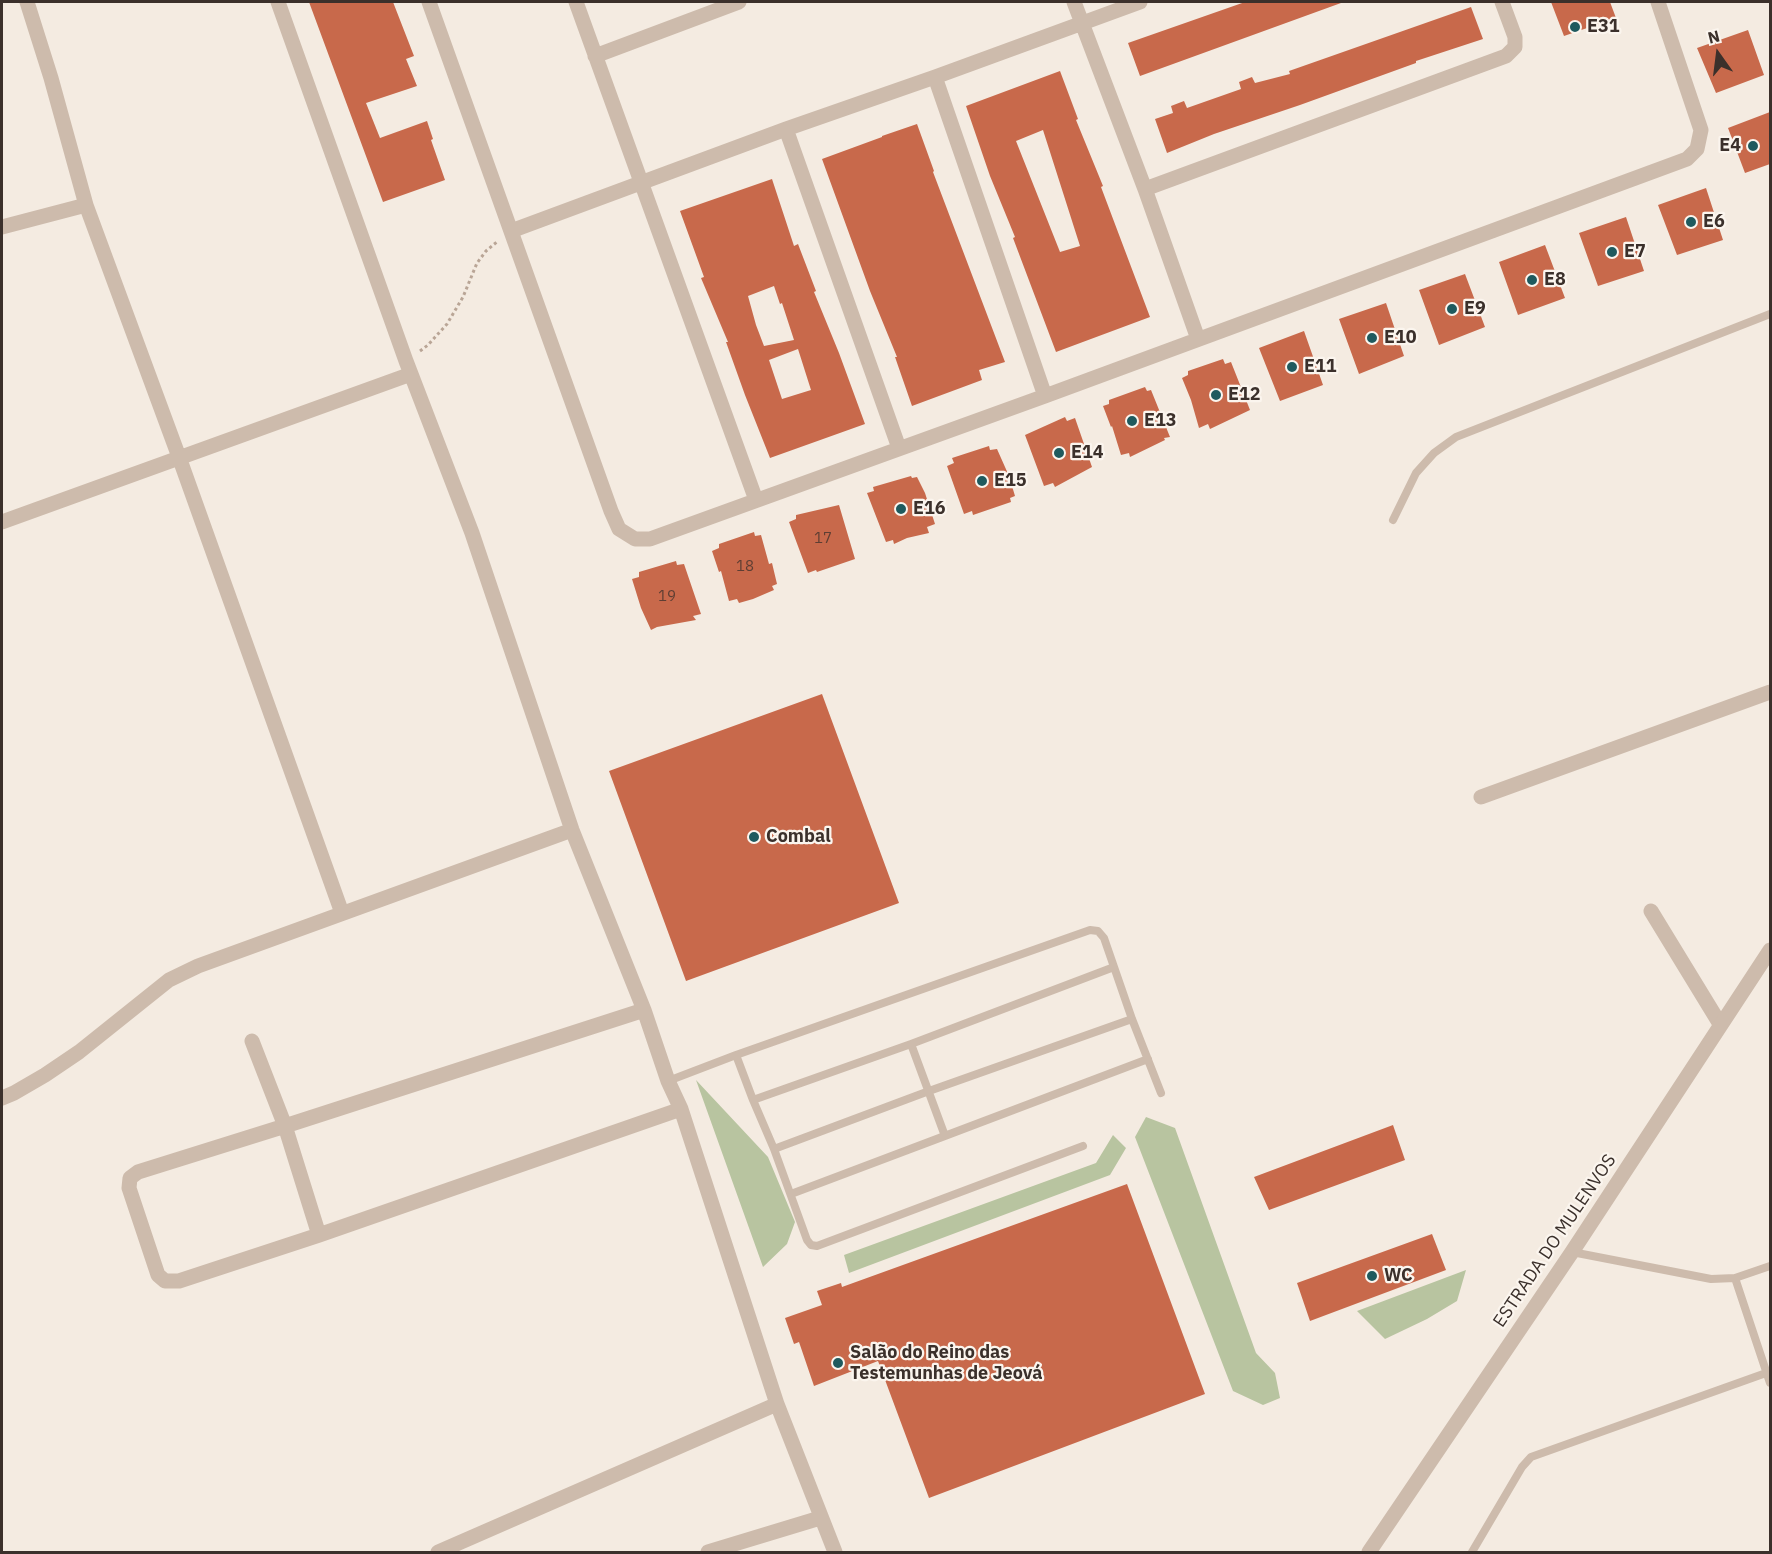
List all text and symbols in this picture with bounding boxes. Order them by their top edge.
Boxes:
place label: E31 [1587,16,1620,38]
marker: E31 [1568,20,1582,34]
north arrow [1688,24,1748,84]
text: N [1706,25,1722,48]
place label: E4 [1719,135,1741,157]
marker: E4 [1746,139,1760,153]
place label: E6 [1703,211,1725,233]
marker: E6 [1684,215,1698,229]
place label: E7 [1624,241,1646,263]
marker: E7 [1605,245,1619,259]
place label: E8 [1544,269,1566,291]
marker: E8 [1525,273,1539,287]
place label: E9 [1464,298,1486,320]
marker: E9 [1445,302,1459,316]
place label: E10 [1384,327,1417,349]
marker: E10 [1365,331,1379,345]
place label: E11 [1304,356,1337,378]
marker: E11 [1285,360,1299,374]
place label: E12 [1228,384,1261,406]
marker: E12 [1209,388,1223,402]
place label: E13 [1144,410,1177,432]
marker: E13 [1125,414,1139,428]
place label: E14 [1071,442,1104,464]
marker: E14 [1052,446,1066,460]
place label: E15 [994,470,1027,492]
marker: E15 [975,474,989,488]
place label: E16 [913,498,946,520]
marker: E16 [894,502,908,516]
house number: 17 [814,530,832,548]
house number: 18 [736,558,754,576]
house number: 19 [658,588,676,606]
place label: Combal [766,826,831,848]
marker: Combal [747,830,761,844]
street label: ESTRADA DO MULENVOS [1489,1150,1621,1332]
place label: WC [1384,1265,1413,1287]
marker: WC [1365,1269,1379,1283]
place label: Salão do Reino das Testemunhas de Jeová [850,1342,1042,1384]
marker: Salão do Reino das Testemunhas de Jeová [831,1356,845,1370]

